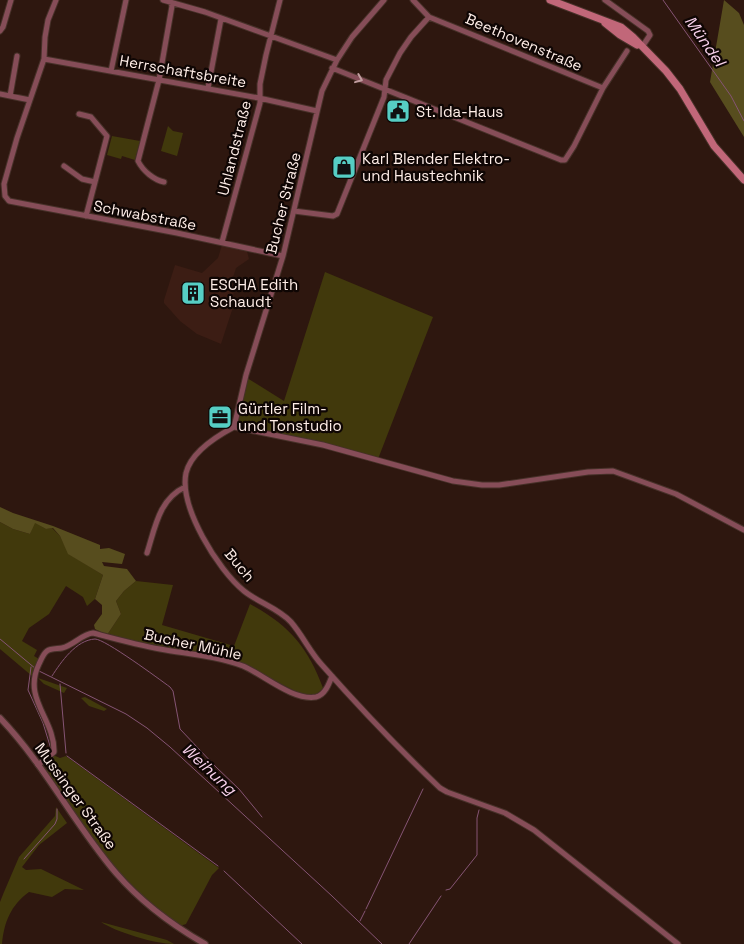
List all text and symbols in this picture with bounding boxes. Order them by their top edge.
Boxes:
street label: Beethovenstraße [463,9,585,75]
water label: Mündel [680,12,731,72]
street label: Herrschaftsbreite [118,50,248,92]
one-way arrow [354,73,363,83]
street label: Uhlandstraße [213,98,255,198]
public building icon: St. Ida-Haus [385,98,411,124]
place label: St. Ida-Haus [416,102,503,121]
place label: Karl Blender Elektro- und Haustechnik [362,149,510,185]
street label: Bucher Straße [261,150,305,256]
shop icon: Karl Blender Elektro- und Haustechnik [331,154,357,180]
street label: Schwabstraße [92,196,198,234]
place label: ESCHA Edith Schaudt [210,275,298,311]
building icon: ESCHA Edith Schaudt [180,280,206,306]
place label: Gürtler Film- und Tonstudio [238,399,342,435]
office icon: Gürtler Film- und Tonstudio [207,404,233,430]
street label: Buch [221,545,259,585]
street label: Bucher Mühle [142,624,244,664]
street label: Mussinger Straße [31,739,121,853]
water label: Weihung [177,739,241,800]

